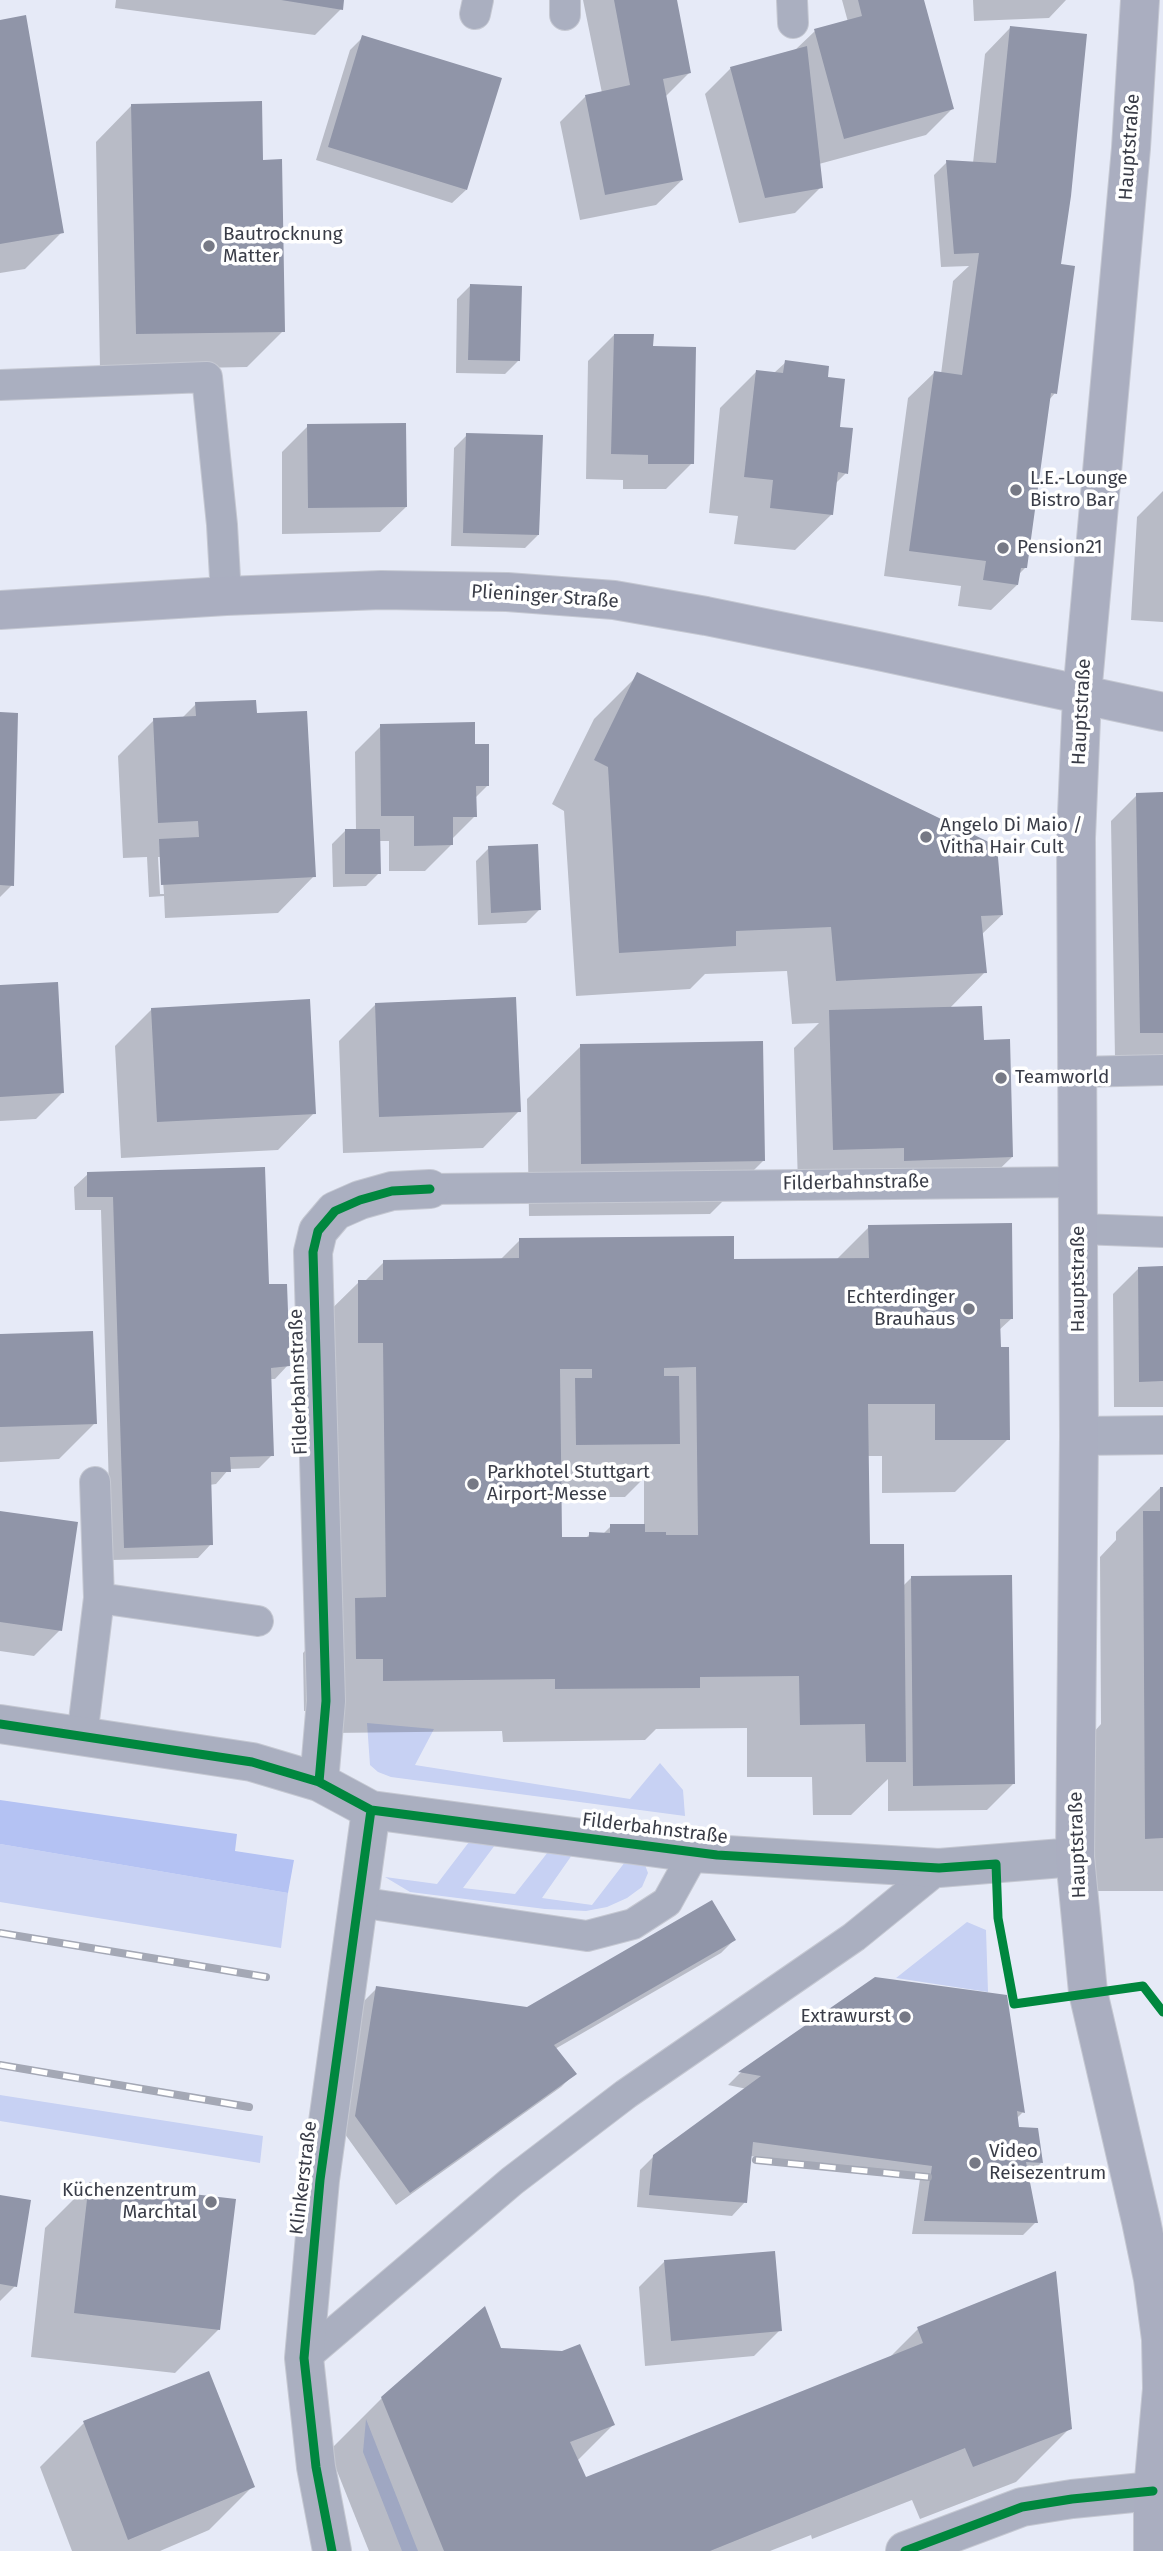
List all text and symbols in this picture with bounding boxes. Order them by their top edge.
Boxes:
street label: Hauptstraße [1115,93,1145,201]
place label: Bautrocknung Matter [223,224,343,268]
marker: Bautrocknung Matter [201,238,217,254]
place label: L.E.-Lounge Bistro Bar [1030,468,1128,512]
marker: L.E.-Lounge Bistro Bar [1008,482,1024,498]
place label: Pension21 [1017,537,1103,559]
marker: Pension21 [995,540,1011,556]
street label: Plieninger Straße [470,580,620,614]
street label: Hauptstraße [1068,658,1096,766]
place label: Angelo Di Maio / Vitha Hair Cult [940,815,1083,859]
marker: Angelo Di Maio / Vitha Hair Cult [918,829,934,845]
place label: Teamworld [1015,1067,1109,1089]
marker: Teamworld [993,1070,1009,1086]
street label: Filderbahnstraße [783,1170,929,1196]
street label: Hauptstraße [1068,1226,1090,1332]
place label: Echterdinger Brauhaus [846,1287,955,1331]
marker: Echterdinger Brauhaus [961,1301,977,1317]
street label: Filderbahnstraße [285,1308,313,1456]
place label: Parkhotel Stuttgart Airport-Messe [487,1462,650,1506]
marker: Parkhotel Stuttgart Airport-Messe [465,1476,481,1492]
street label: Hauptstraße [1065,1791,1091,1899]
street label: Filderbahnstraße [581,1809,729,1849]
place label: Extrawurst [800,2006,891,2028]
marker: Extrawurst [897,2009,913,2025]
street label: Klinkerstraße [286,2120,322,2236]
place label: Video Reisezentrum [989,2141,1106,2185]
marker: Video Reisezentrum [967,2155,983,2171]
place label: Küchenzentrum Marchtal [62,2180,197,2224]
marker: Küchenzentrum Marchtal [203,2194,219,2210]

